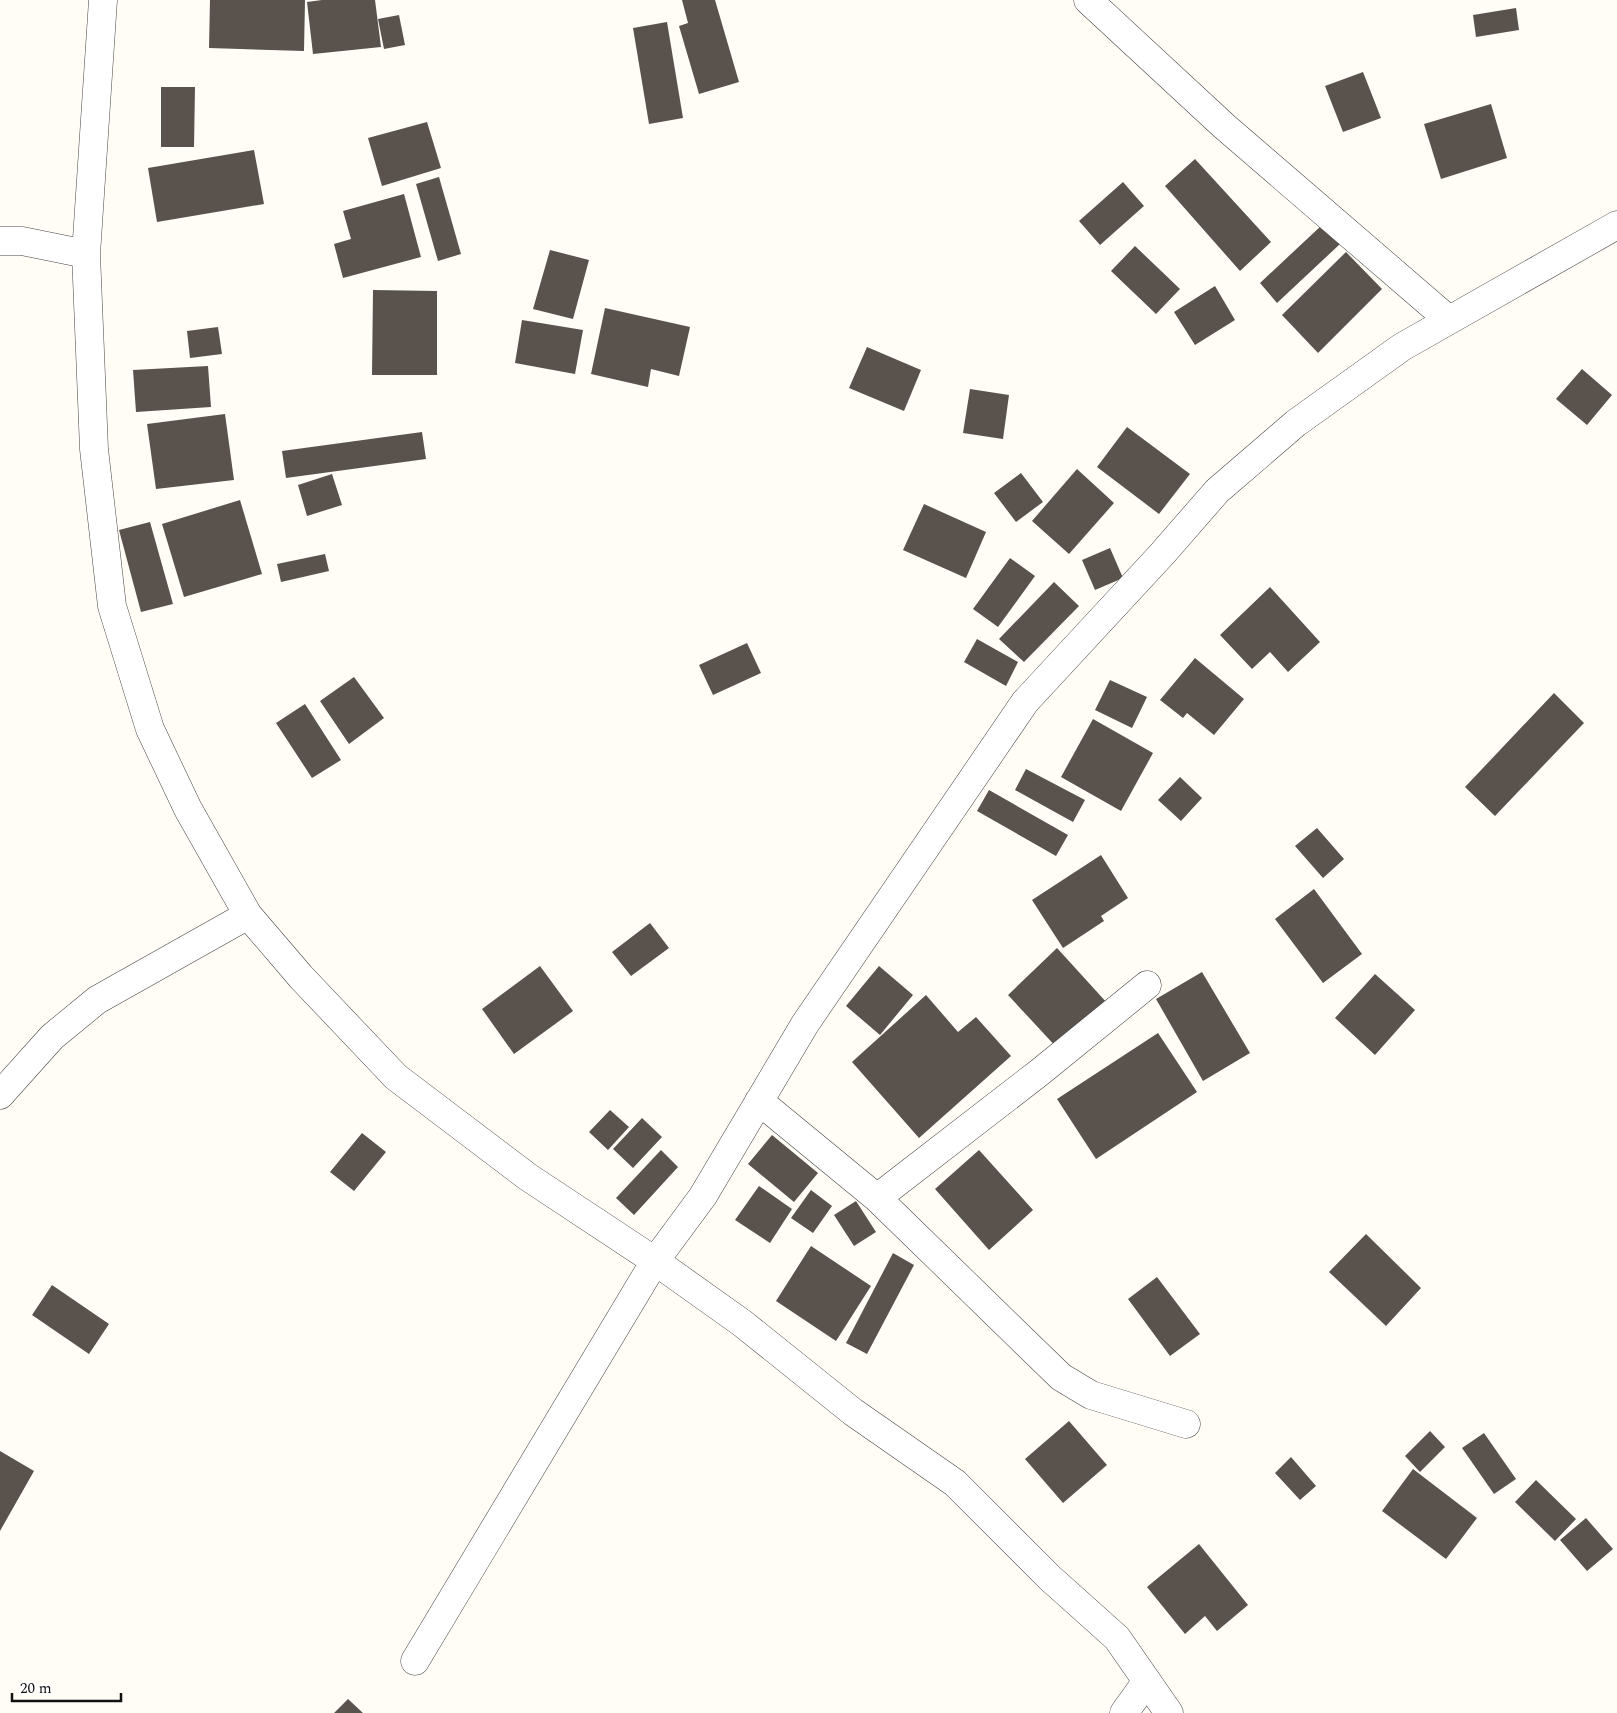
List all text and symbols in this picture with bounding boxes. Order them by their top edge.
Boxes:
scale bar [12,1670,121,1702]
text: 20 m [20,1677,52,1700]

